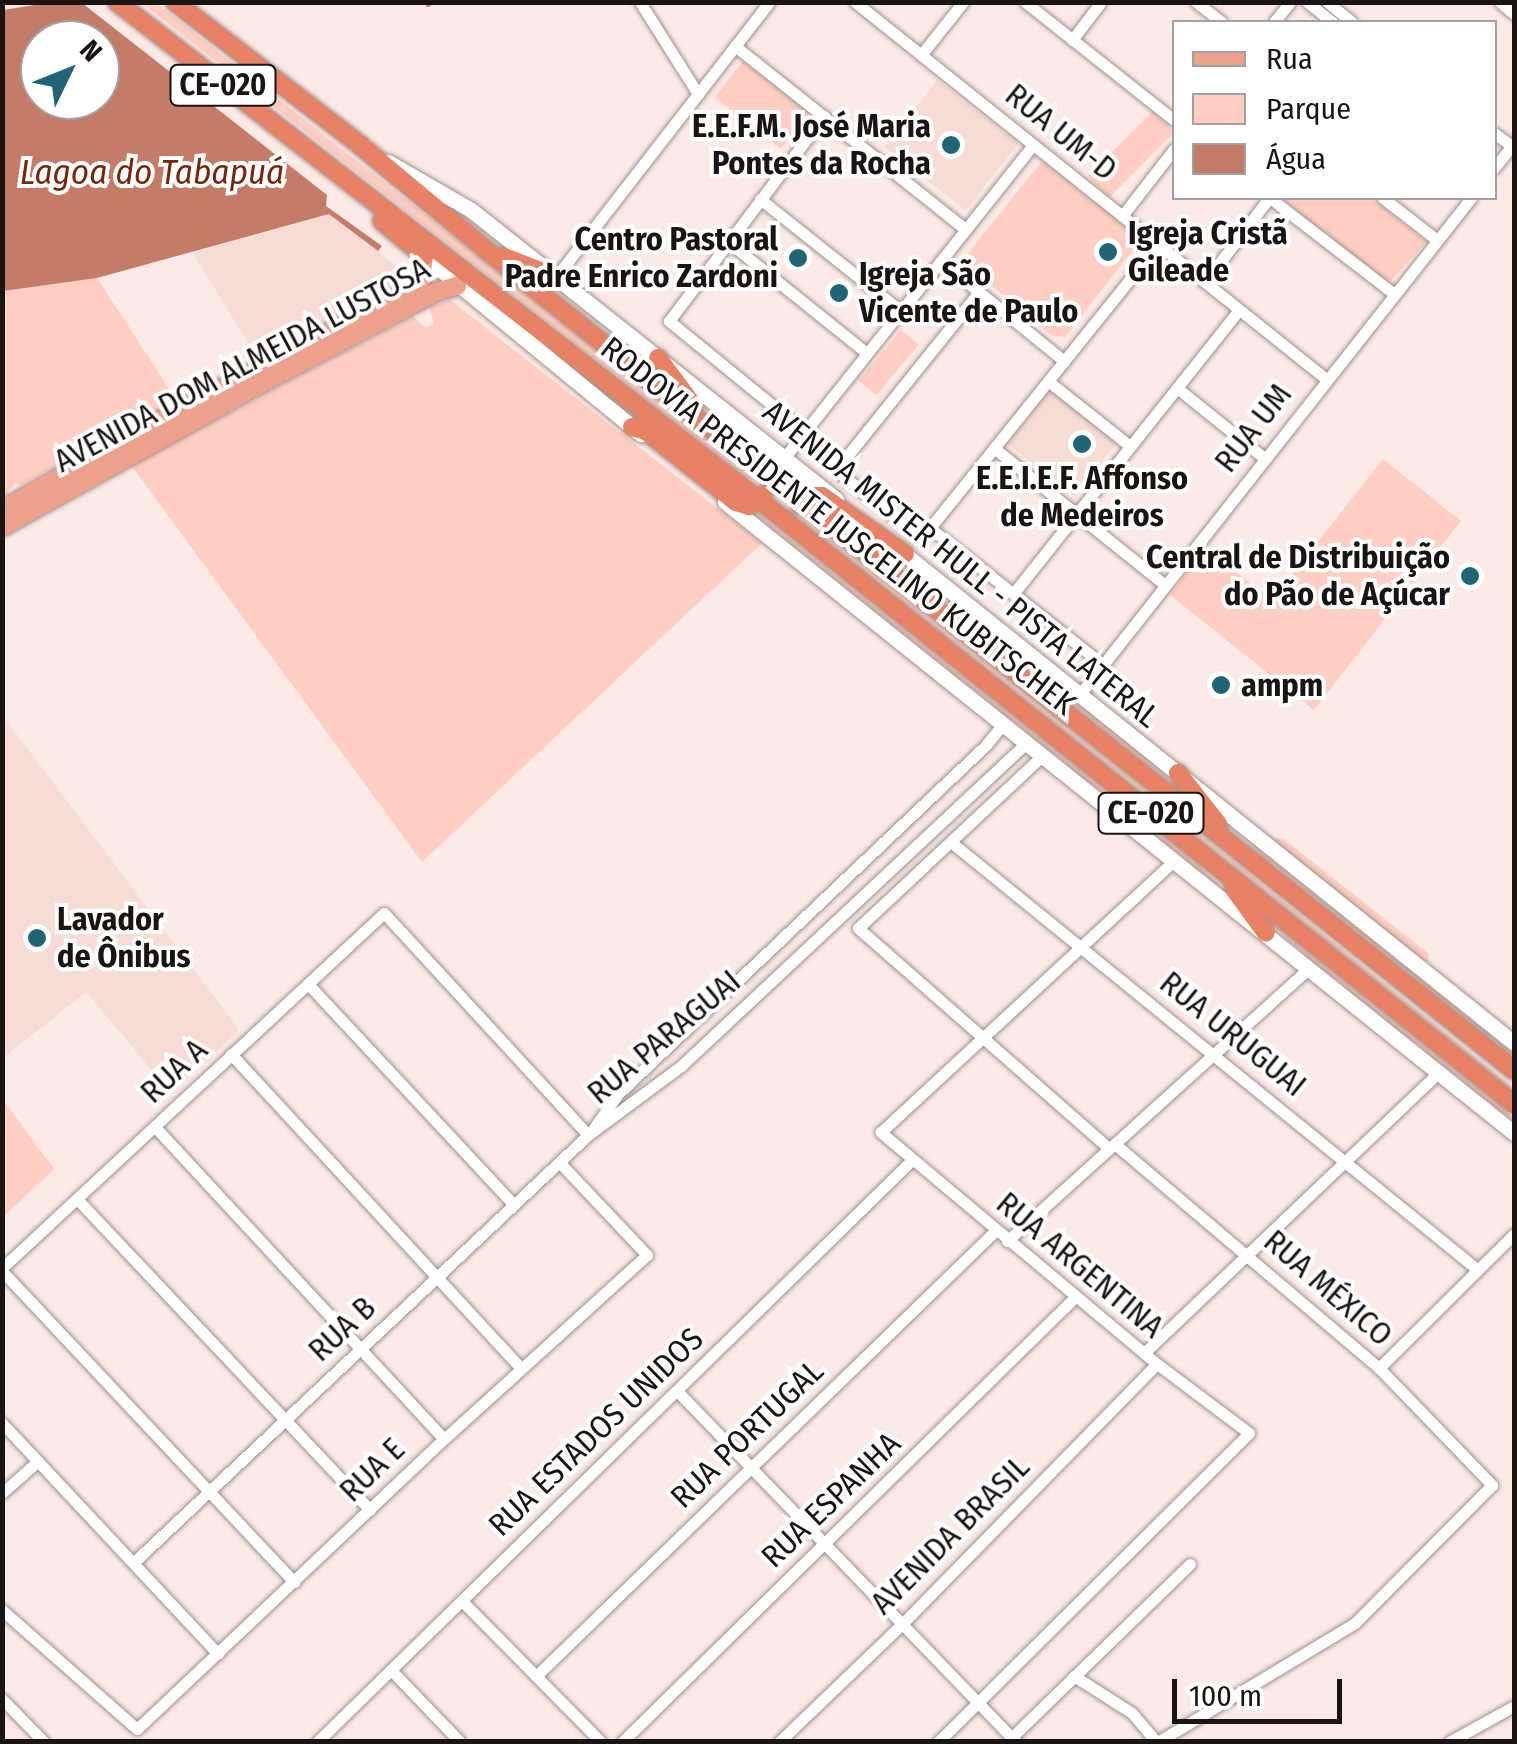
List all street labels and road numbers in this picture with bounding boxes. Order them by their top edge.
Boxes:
road number: CE-020 [168,60,278,110]
street label: RUA UM-D [998,76,1124,188]
street label: AVENIDA DOM ALMEIDA LUSTOSA [48,249,436,481]
street label: RODOVIA PRESIDENTE JUSCELINO KUBITSCHEK [593,329,1083,723]
street label: RUA UM [1207,376,1299,480]
street label: AVENIDA MISTER HULL - PISTA LATERAL [755,392,1167,736]
road number: CE-020 [1096,788,1206,838]
street label: RUA PARAGUAI [580,962,748,1112]
street label: RUA URUGUAI [1152,963,1314,1105]
street label: RUA A [133,1031,215,1111]
street label: RUA ARGENTINA [989,1184,1171,1346]
street label: RUA MÉXICO [1256,1222,1400,1354]
street label: RUA B [301,1289,383,1369]
street label: RUA ESTADOS UNIDOS [481,1320,711,1544]
street label: RUA PORTUGAL [663,1352,831,1516]
street label: RUA ESPANHA [754,1424,908,1576]
street label: RUA E [332,1430,412,1510]
street label: AVENIDA BRASIL [863,1448,1037,1622]

